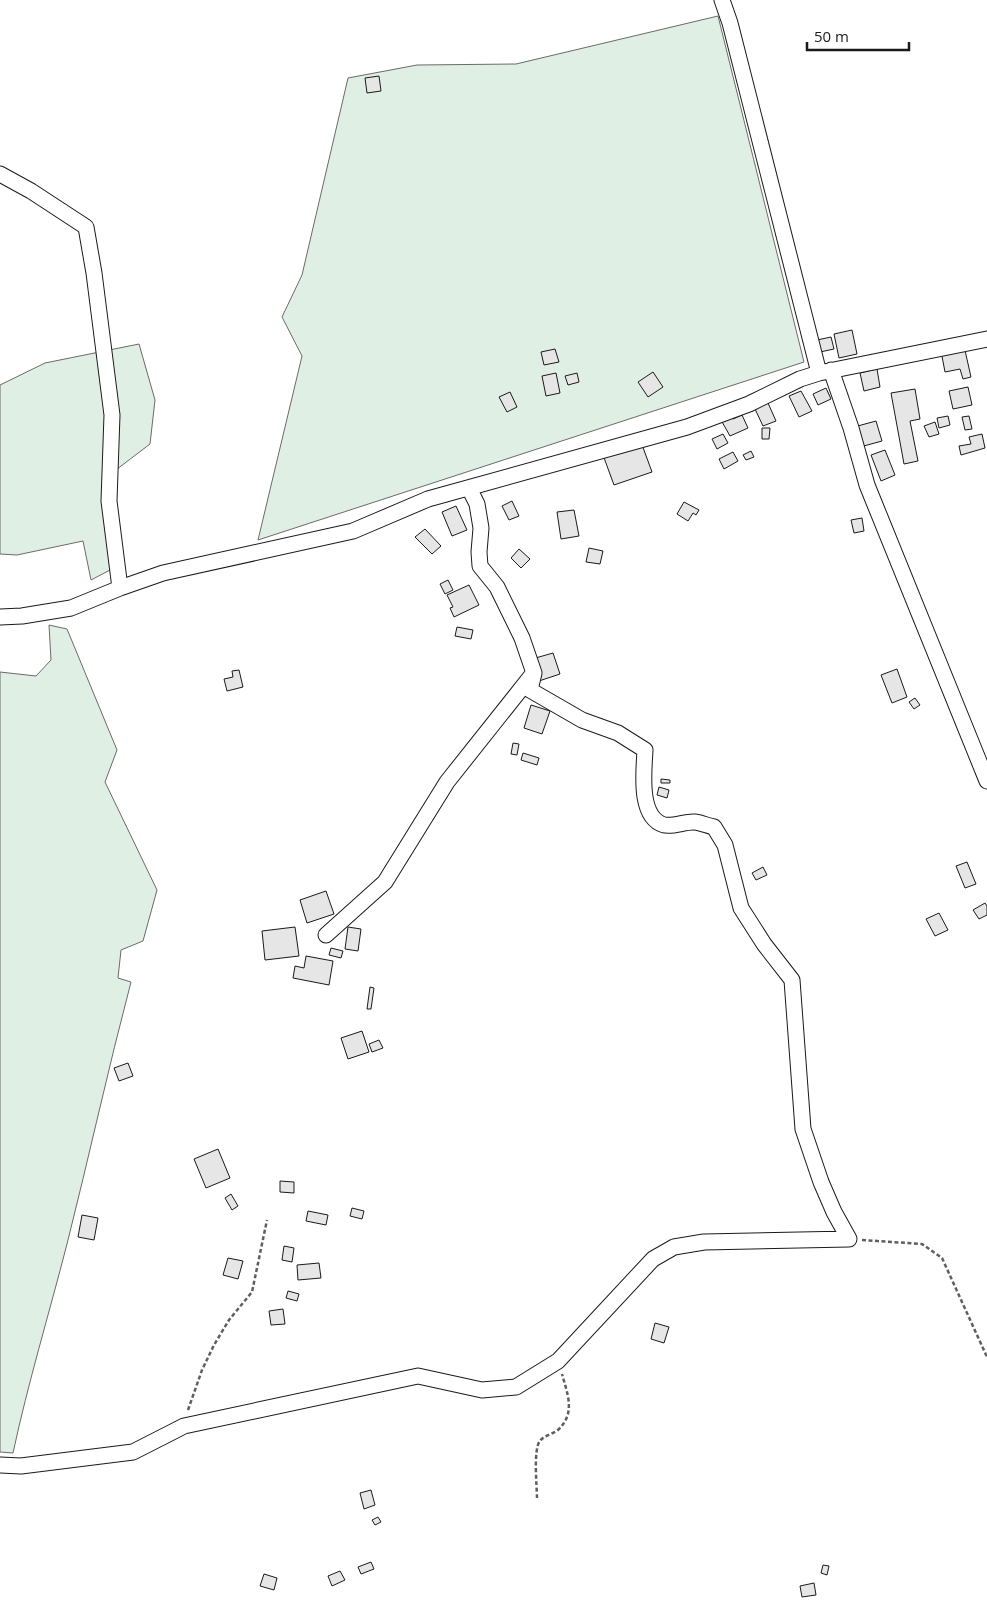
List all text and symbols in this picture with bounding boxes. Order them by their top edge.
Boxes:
scale bar [807,20,910,52]
text: 50 m [814,26,849,46]

